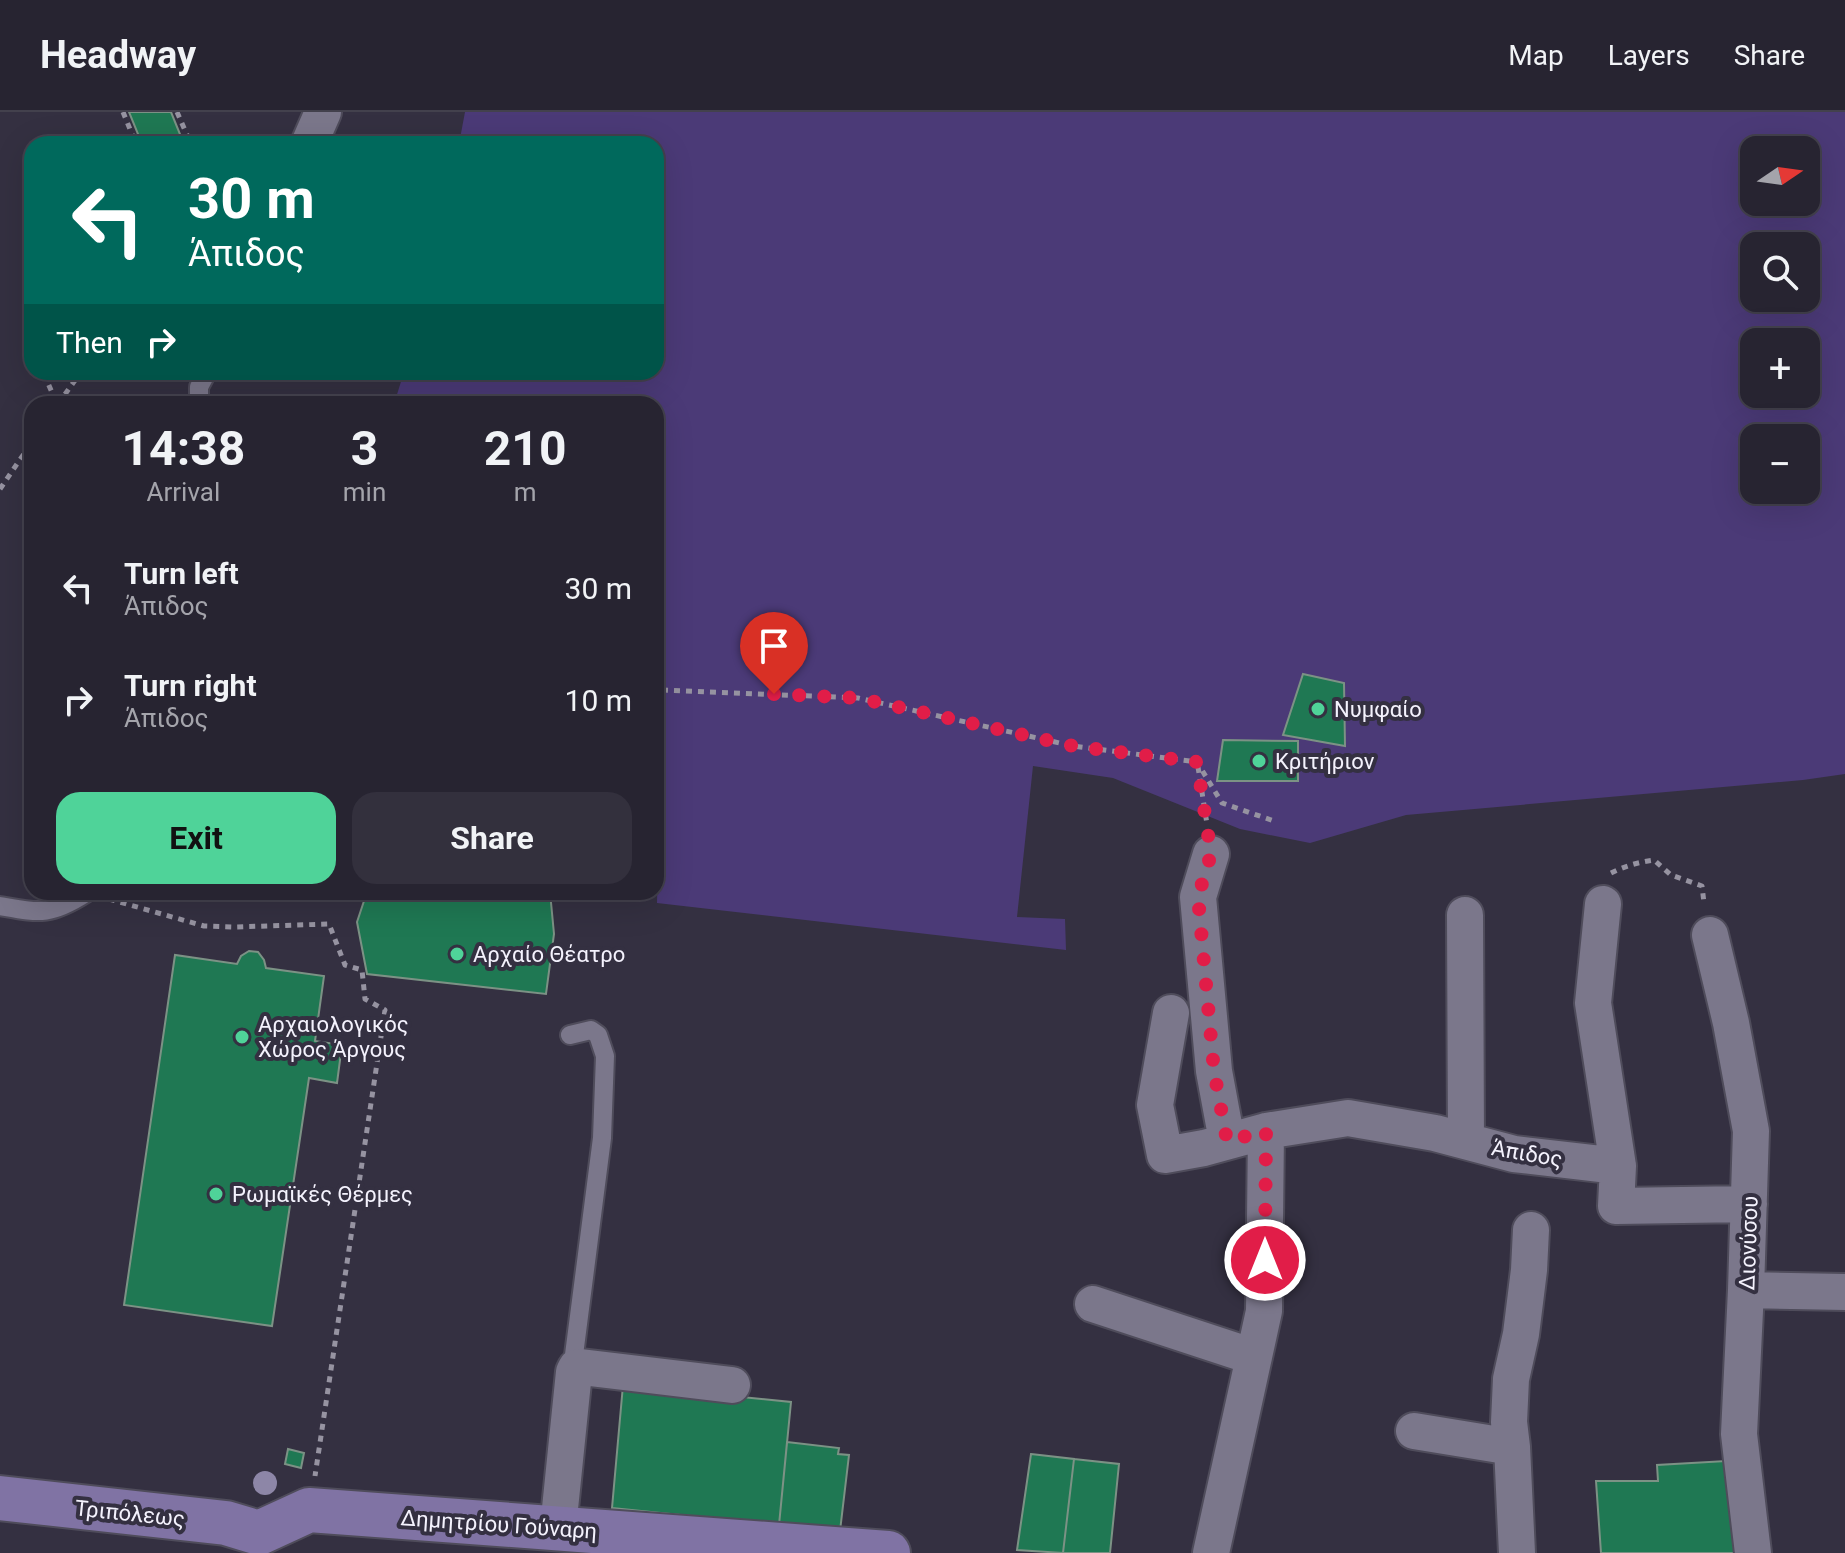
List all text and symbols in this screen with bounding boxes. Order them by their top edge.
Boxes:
text: Headway [40,33,196,77]
text: Map [1508,39,1564,72]
text: Layers [1608,39,1690,72]
text: Share [1734,39,1805,72]
north arrow [1740,136,1820,216]
map controls [1740,136,1820,504]
text: 30 m [188,166,315,232]
icon: left [56,168,160,272]
button: search [1740,232,1820,312]
text: Άπιδος [188,233,305,275]
icon: right [139,320,183,364]
text: Then [56,325,123,360]
button: + [1740,328,1820,408]
text: 14:38 [122,420,245,477]
text: 3 [351,420,378,477]
text: 210 [484,420,566,477]
button: − [1740,424,1820,504]
text: Arrival [147,477,220,507]
text: min [343,477,386,507]
text: m [514,477,537,507]
text: Turn left [124,556,239,591]
icon: left [56,566,100,610]
text: 30 m [565,571,632,606]
text: Άπιδος [124,591,208,621]
pin [740,612,808,694]
icon: arrive [752,624,796,668]
text: Turn right [124,668,257,703]
icon: right [56,678,100,722]
text: 10 m [565,683,632,718]
place label: Νυμφαίο [1334,697,1422,722]
marker: Νυμφαίο [1309,700,1327,718]
text: Άπιδος [124,703,208,733]
place label: Κριτήριον [1275,749,1375,774]
marker: Κριτήριον [1250,752,1268,770]
button: Exit [56,792,336,884]
button: Share [352,792,632,884]
place label: Αρχαίο Θέατρο [473,942,625,967]
marker: Αρχαίο Θέατρο [448,945,466,963]
place label: Αρχαιολογικός Χώρος Άργους [258,1012,409,1062]
marker: Αρχαιολογικός Χώρος Άργους [233,1028,251,1046]
street label: Άπιδος [1490,1135,1564,1172]
place label: Ρωμαϊκές Θέρμες [232,1182,413,1207]
marker: Ρωμαϊκές Θέρμες [207,1185,225,1203]
street label: Διονύσου [1734,1195,1763,1291]
position arrow [1223,1218,1307,1302]
street label: Τριπόλεως [74,1495,186,1532]
street label: Δημητρίου Γούναρη [400,1505,598,1544]

